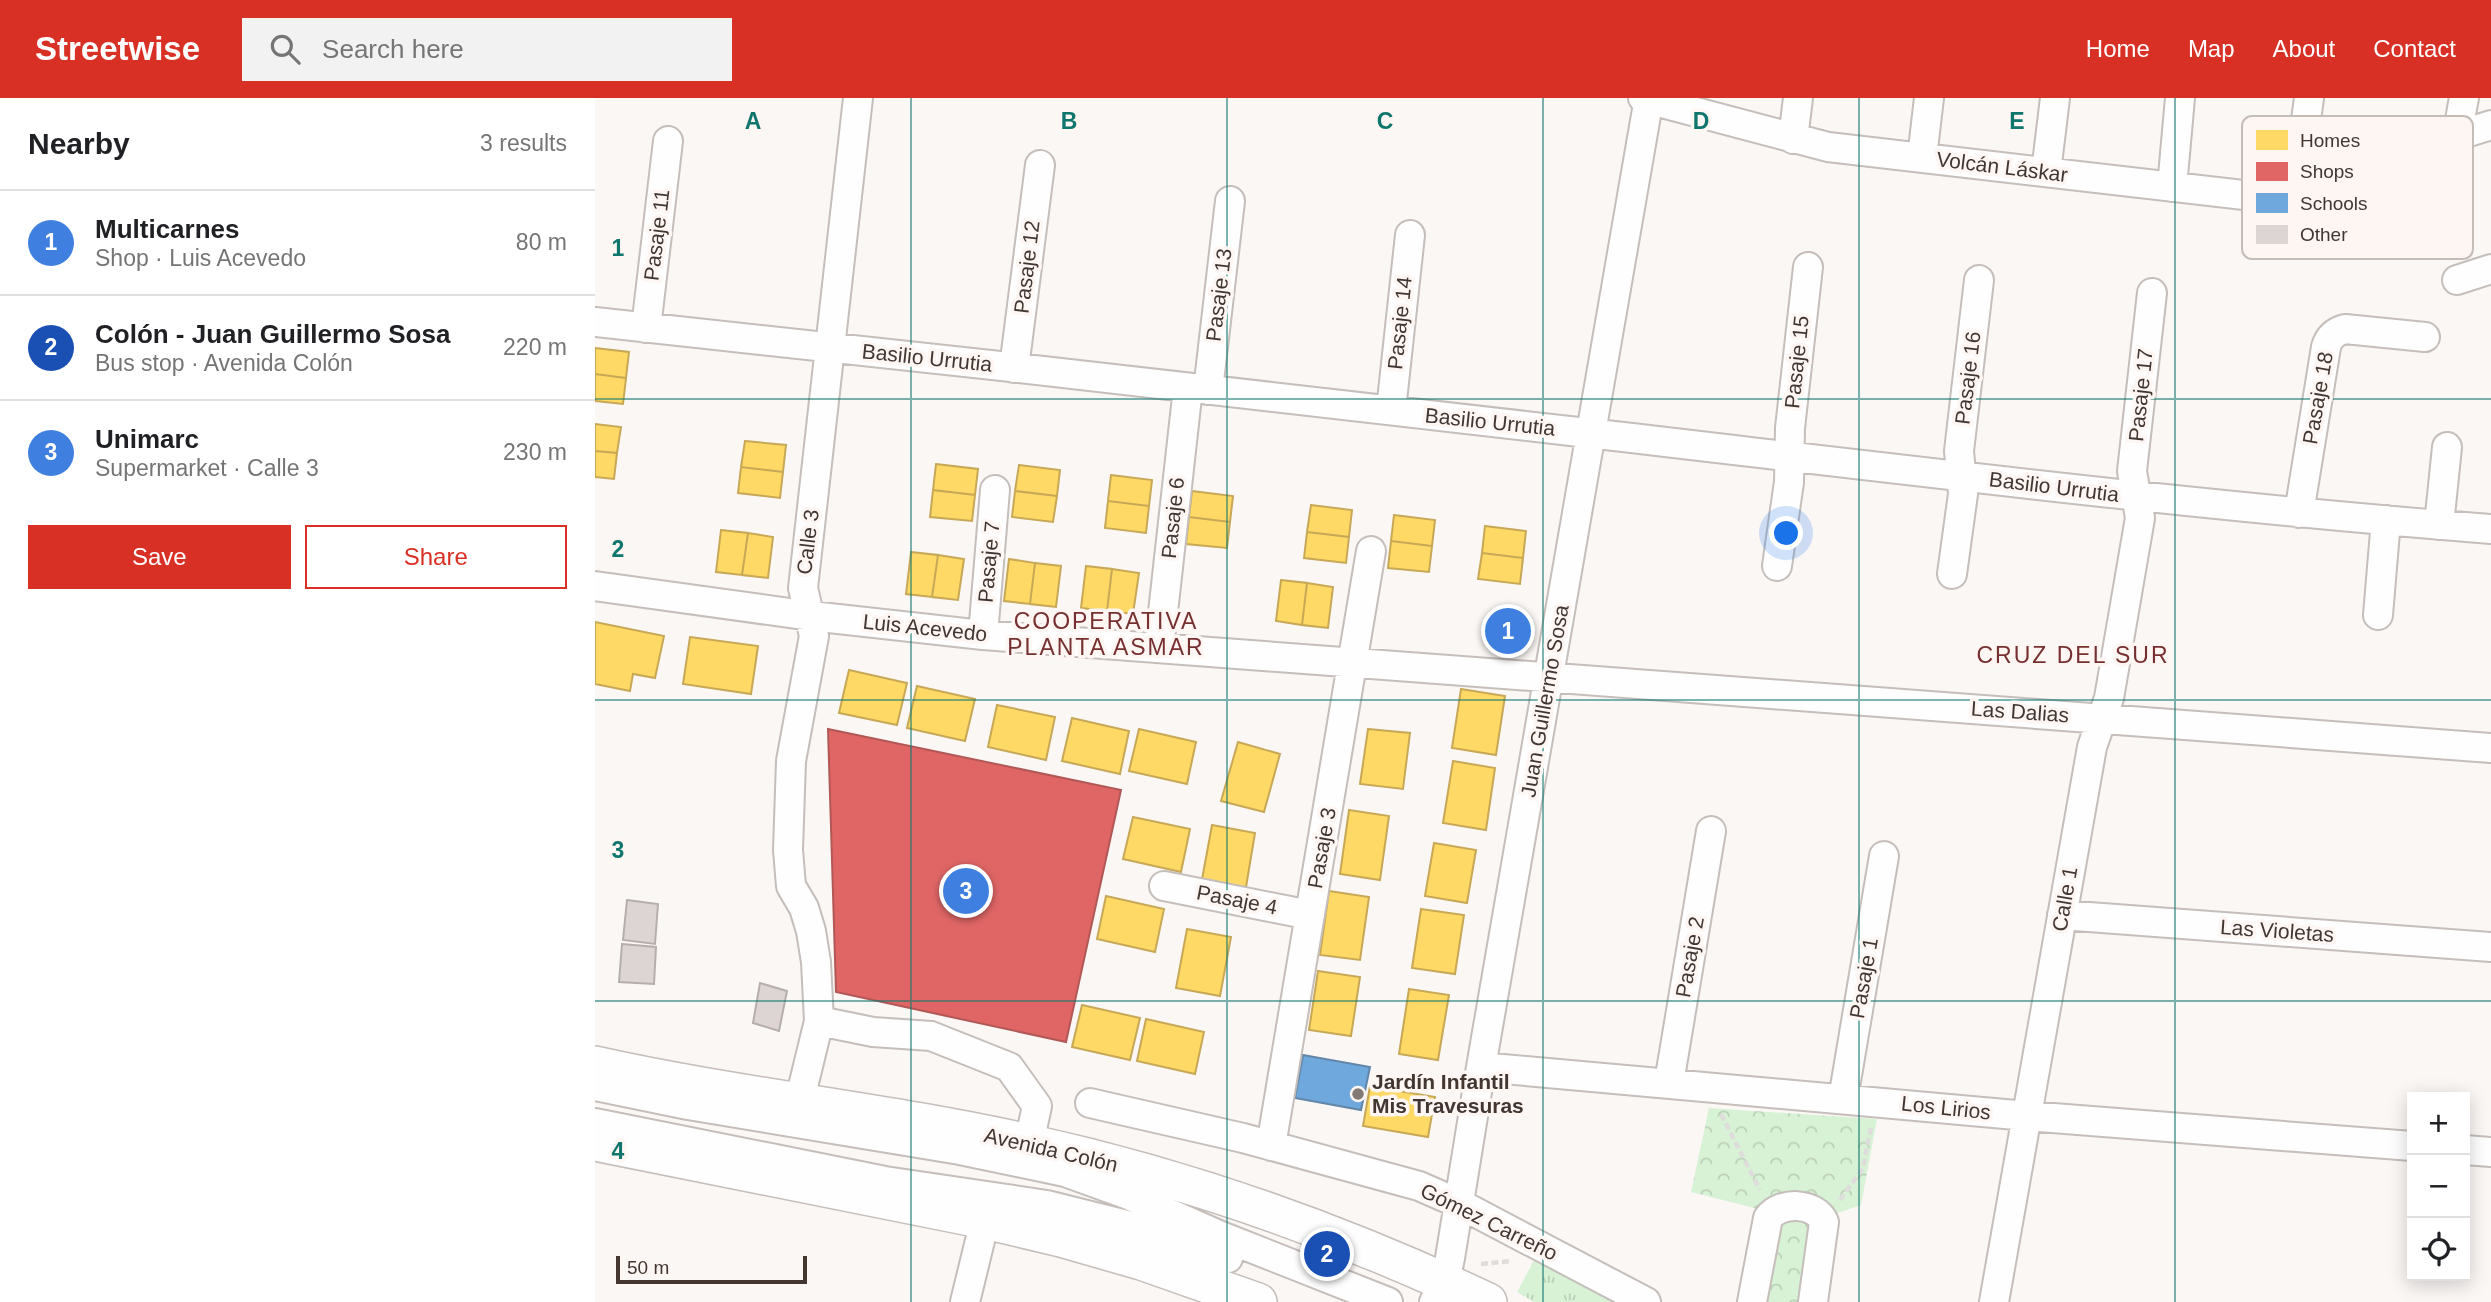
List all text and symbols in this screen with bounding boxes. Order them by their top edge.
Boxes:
search box [242,18,732,81]
text: Streetwise [35,30,200,67]
icon: search [266,30,304,68]
text: Search here [322,34,464,64]
text: Home [2086,35,2150,62]
text: Map [2188,35,2235,62]
text: About [2273,35,2335,62]
text: Contact [2373,35,2456,62]
text: A [745,108,761,134]
text: B [1061,108,1077,134]
text: C [1377,108,1393,134]
text: D [1693,108,1709,134]
text: E [2009,108,2025,134]
legend [2242,116,2473,259]
text: Nearby [28,127,130,160]
text: 3 results [480,130,567,156]
text: Homes [2300,130,2360,151]
street label: Volcán Láskar [1935,147,2069,186]
text: Shops [2300,161,2354,182]
street label: Pasaje 11 [639,188,674,282]
text: Schools [2300,193,2368,214]
text: Multicarnes [95,214,240,244]
street label: Pasaje 12 [1009,219,1044,315]
text: Other [2300,224,2348,245]
text: 1 [45,229,57,255]
text: 80 m [516,229,567,255]
text: 1 [612,235,625,261]
text: Shop · Luis Acevedo [95,245,306,271]
street label: Pasaje 13 [1201,247,1236,343]
street label: Pasaje 14 [1383,275,1416,371]
street label: Pasaje 15 [1780,314,1813,410]
text: Colón - Juan Guillermo Sosa [95,319,450,349]
street label: Pasaje 16 [1950,330,1985,426]
text: 2 [45,334,57,360]
text: 220 m [503,334,567,360]
street label: Basilio Urrutia [861,339,994,376]
street label: Pasaje 17 [2124,347,2157,443]
text: Bus stop · Avenida Colón [95,350,353,376]
street label: Pasaje 18 [2298,350,2337,446]
street label: Basilio Urrutia [1424,403,1557,440]
text: Unimarc [95,424,199,454]
text: 3 [45,439,57,465]
text: 230 m [503,439,567,465]
text: Supermarket · Calle 3 [95,455,319,481]
street label: Basilio Urrutia [1988,467,2121,506]
street label: Pasaje 6 [1157,476,1188,560]
street label: Calle 3 [792,508,823,576]
your location [1769,516,1803,550]
street label: Pasaje 7 [973,520,1004,604]
button: Save [28,525,291,589]
button: Share [305,525,567,589]
text: 2 [612,536,624,562]
street label: Juan Guillermo Sosa [1516,603,1573,799]
pin: 1 [1485,605,1531,657]
district label: COOPERATIVA PLANTA ASMAR [1007,608,1205,660]
street label: Luis Acevedo [862,610,988,645]
district label: CRUZ DEL SUR [1976,642,2170,668]
street label: Las Dalias [1970,697,2070,726]
street label: Pasaje 3 [1303,806,1340,890]
text: 3 [612,837,624,863]
pin: 3 [943,865,989,917]
street label: Calle 1 [2048,865,2082,933]
street label: Pasaje 4 [1195,880,1280,919]
street label: Pasaje 2 [1671,915,1708,999]
street label: Las Violetas [2219,915,2335,946]
street label: Pasaje 1 [1845,936,1882,1020]
place label: Jardín Infantil Mis Travesuras [1372,1070,1524,1117]
marker: Jardín Infantil Mis Travesuras [1350,1086,1366,1102]
street label: Los Lirios [1900,1091,1992,1124]
map controls [2407,1092,2470,1281]
button: + [2407,1092,2470,1155]
street label: Avenida Colón [982,1123,1120,1176]
text: 4 [612,1138,625,1164]
button: − [2407,1155,2470,1218]
street label: Gómez Carreño [1417,1178,1561,1265]
button: locate [2407,1218,2470,1281]
pin: 2 [1304,1228,1350,1280]
scale bar [616,1253,807,1285]
text: 50 m [627,1257,669,1278]

